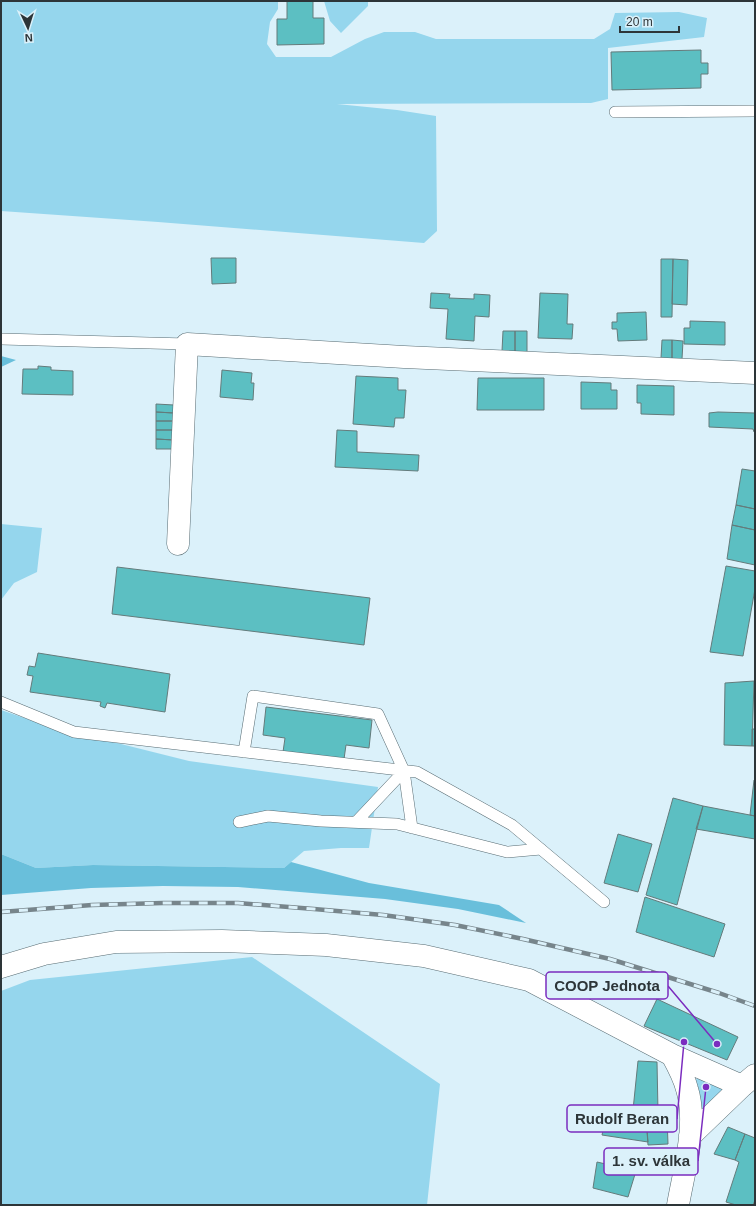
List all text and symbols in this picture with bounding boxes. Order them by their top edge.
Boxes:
north arrow [8,8,48,48]
scale bar [620,8,679,34]
text: 20 m [626,15,653,29]
text: N [24,32,33,44]
callout: COOP Jednota [546,972,668,999]
text: COOP Jednota [554,977,660,994]
callout: Rudolf Beran [567,1105,677,1132]
text: Rudolf Beran [575,1110,669,1127]
callout: 1. sv. válka [604,1148,698,1175]
text: 1. sv. válka [612,1152,691,1169]

